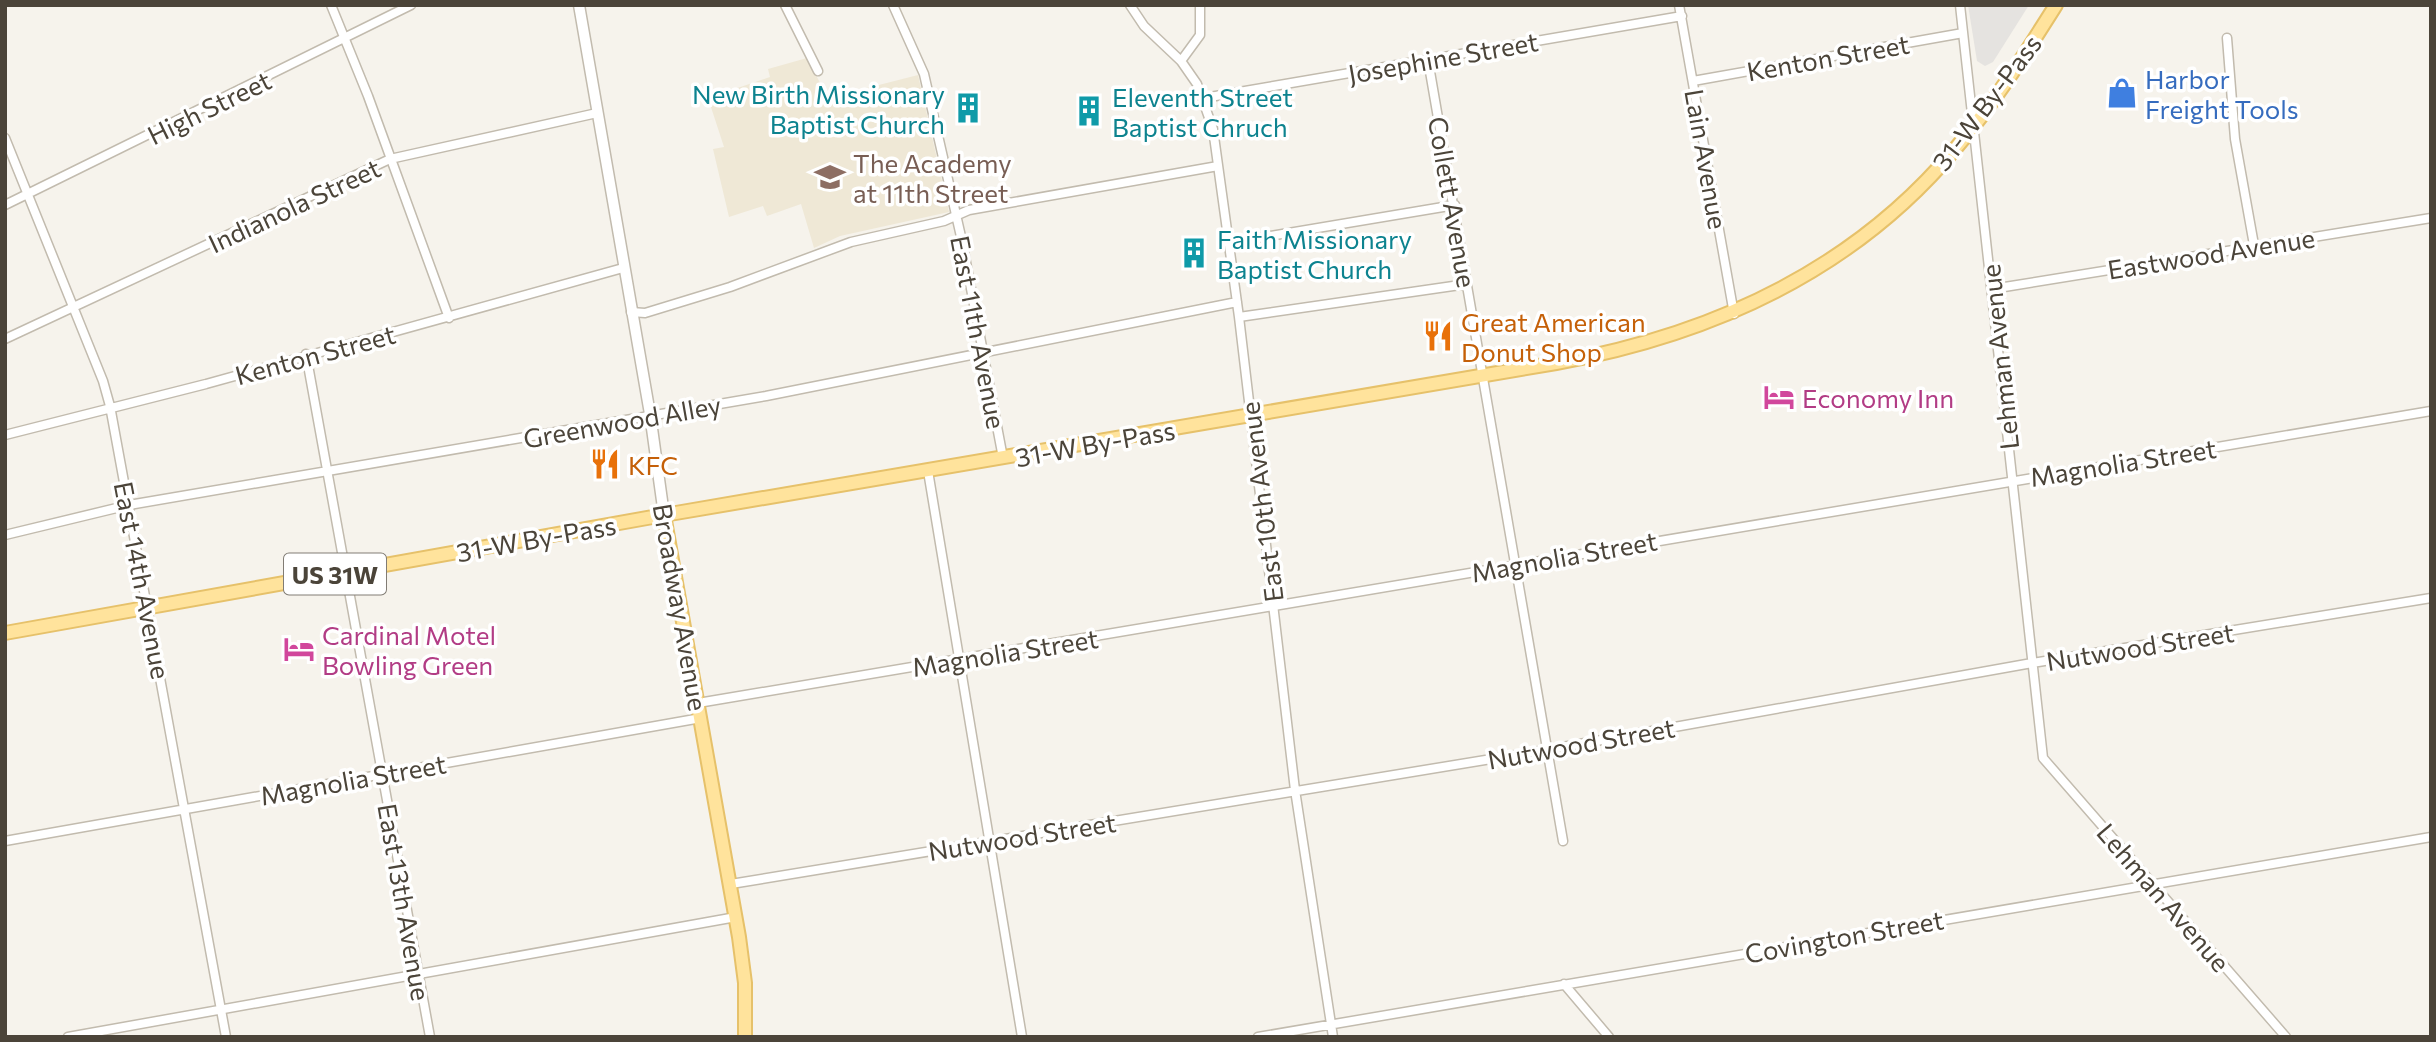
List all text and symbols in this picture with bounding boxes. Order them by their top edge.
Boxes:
street label: Josephine Street [1346,25,1540,89]
street label: Kenton Street [1744,27,1912,87]
street label: 31-W By-Pass [1925,28,2047,176]
place label: Harbor Freight Tools [2145,63,2299,124]
street label: High Street [142,64,276,150]
shop icon: Harbor Freight Tools [2105,76,2139,110]
place label: New Birth Missionary Baptist Church [692,78,945,139]
place label: Eleventh Street Baptist Chruch [1112,81,1293,142]
street label: Lain Avenue [1679,87,1735,231]
building icon: New Birth Missionary Baptist Church [951,91,985,125]
building icon: Eleventh Street Baptist Chruch [1072,94,1106,128]
street label: Collett Avenue [1423,114,1483,290]
place label: The Academy at 11th Street [853,147,1012,208]
street label: Indianola Street [203,152,385,258]
school or university icon: The Academy at 11th Street [813,160,847,194]
street label: Eastwood Avenue [2105,221,2317,285]
place label: Faith Missionary Baptist Church [1217,223,1412,284]
street label: East 11th Avenue [945,233,1013,431]
building icon: Faith Missionary Baptist Church [1177,236,1211,270]
street label: Lehman Avenue [1974,263,2024,451]
place label: Great American Donut Shop [1461,306,1646,367]
street label: Kenton Street [232,318,398,390]
restaurant icon: Great American Donut Shop [1421,319,1455,353]
hotel icon: Economy Inn [1762,380,1796,414]
place label: Economy Inn [1802,382,1954,413]
street label: Greenwood Alley [521,388,723,454]
street label: East 10th Avenue [1233,400,1289,604]
street label: 31-W By-Pass [1013,414,1177,472]
street label: Magnolia Street [2028,432,2218,492]
restaurant icon: KFC [588,447,622,481]
place label: KFC [628,449,678,480]
street label: East 14th Avenue [109,479,177,681]
street label: Broadway Avenue [648,501,714,713]
street label: 31-W By-Pass [454,509,618,567]
street label: Magnolia Street [1469,524,1659,588]
road number: US 31W [284,554,386,594]
street label: Nutwood Street [2044,616,2236,676]
place label: Cardinal Motel Bowling Green [322,619,496,680]
street label: Magnolia Street [910,622,1100,682]
hotel icon: Cardinal Motel Bowling Green [282,632,316,666]
street label: Nutwood Street [1485,711,1677,775]
street label: Magnolia Street [258,747,448,811]
street label: East 13th Avenue [372,801,438,1003]
street label: Nutwood Street [926,806,1118,866]
street label: Lehman Avenue [2091,817,2237,977]
street label: Covington Street [1742,903,1946,969]

